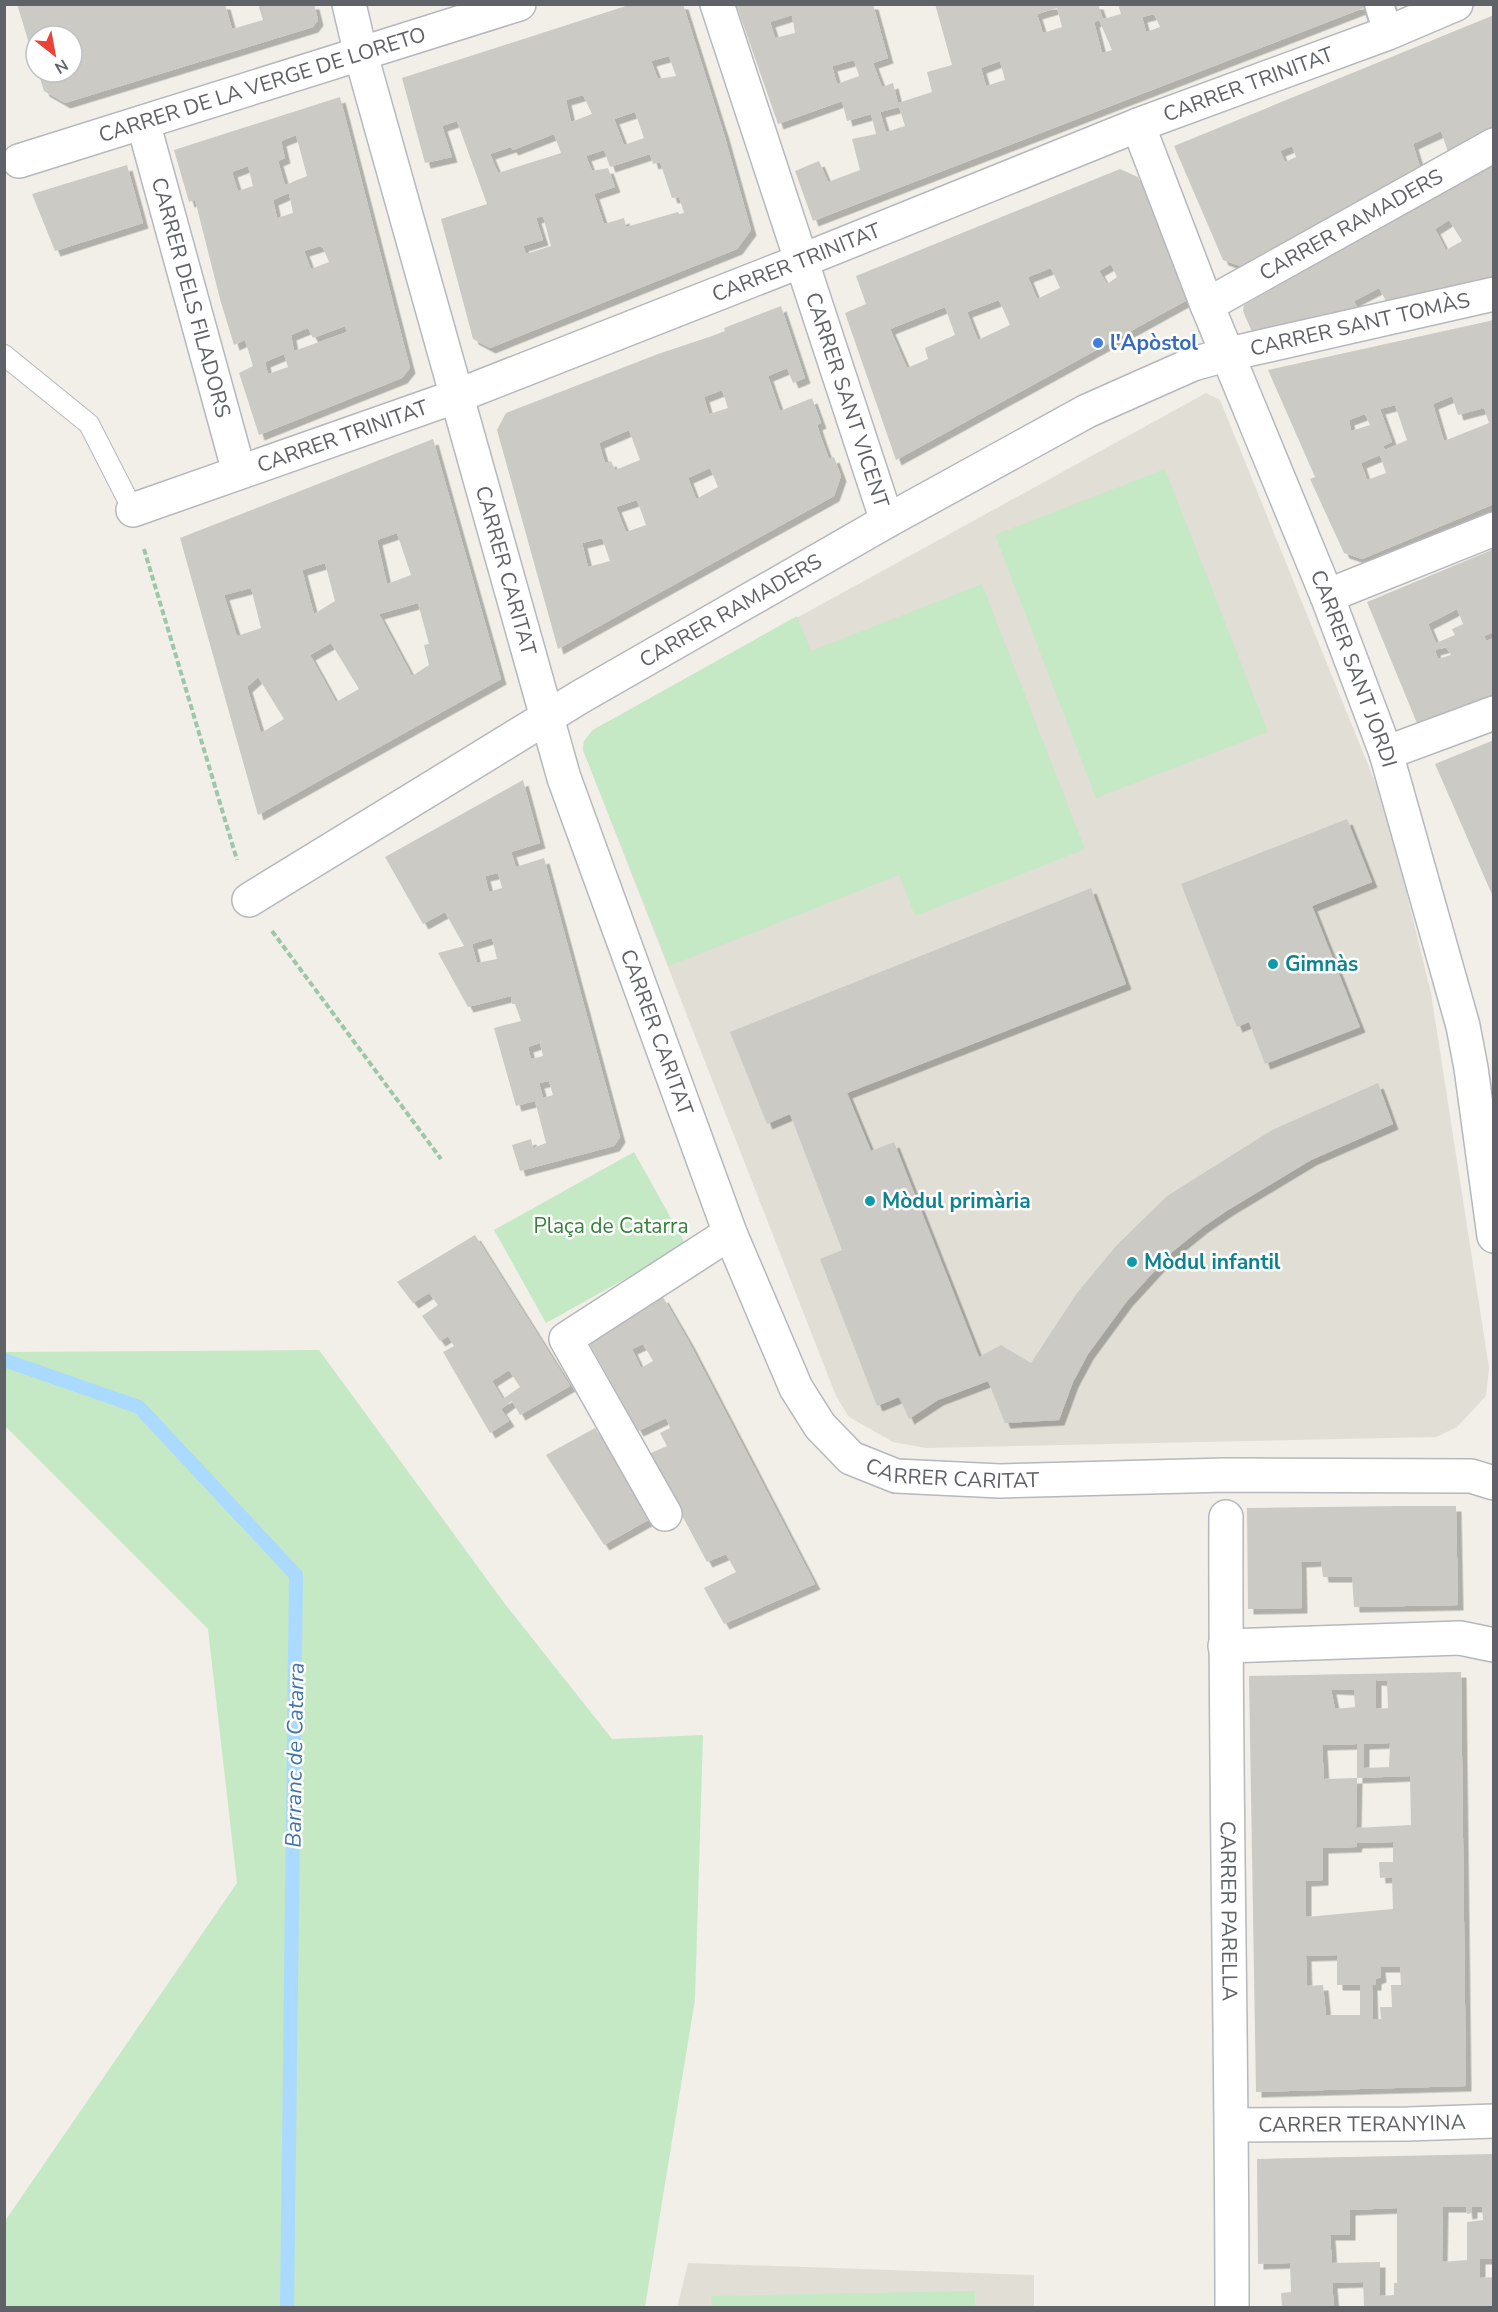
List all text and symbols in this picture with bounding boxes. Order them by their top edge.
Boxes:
street label: CARRER DE LA VERGE DE LORETO [95,20,429,149]
north arrow [24,24,84,84]
street label: CARRER TRINITAT [1159,40,1338,129]
text: N [50,53,72,79]
street label: CARRER RAMADERS [1254,162,1448,287]
street label: CARRER DELS FILADORS [145,174,237,421]
street label: CARRER TRINITAT [708,216,885,309]
street label: CARRER SANT TOMÀS [1247,286,1473,363]
street label: CARRER SANT VICENT [799,289,896,512]
place label: l'Apòstol [1110,329,1198,357]
marker: l'Apòstol [1091,336,1105,350]
street label: CARRER TRINITAT [253,393,432,479]
street label: CARRER CARITAT [469,483,543,659]
street label: CARRER RAMADERS [634,547,827,674]
street label: CARRER SANT JORDI [1304,566,1403,770]
street label: CARRER CARITAT [614,945,700,1120]
place label: Gimnàs [1285,950,1358,978]
marker: Gimnàs [1266,957,1280,971]
place label: Mòdul primària [882,1187,1031,1215]
marker: Mòdul primària [863,1194,877,1208]
park label: Plaça de Catarra [533,1212,689,1240]
place label: Mòdul infantil [1144,1248,1281,1276]
marker: Mòdul infantil [1125,1255,1139,1269]
street label: CARRER CARITAT [862,1451,1040,1495]
water label: Barranc de Catarra [278,1662,312,1848]
street label: CARRER PARELLA [1214,1821,1244,2001]
street label: CARRER TERANYINA [1258,2108,1466,2139]

